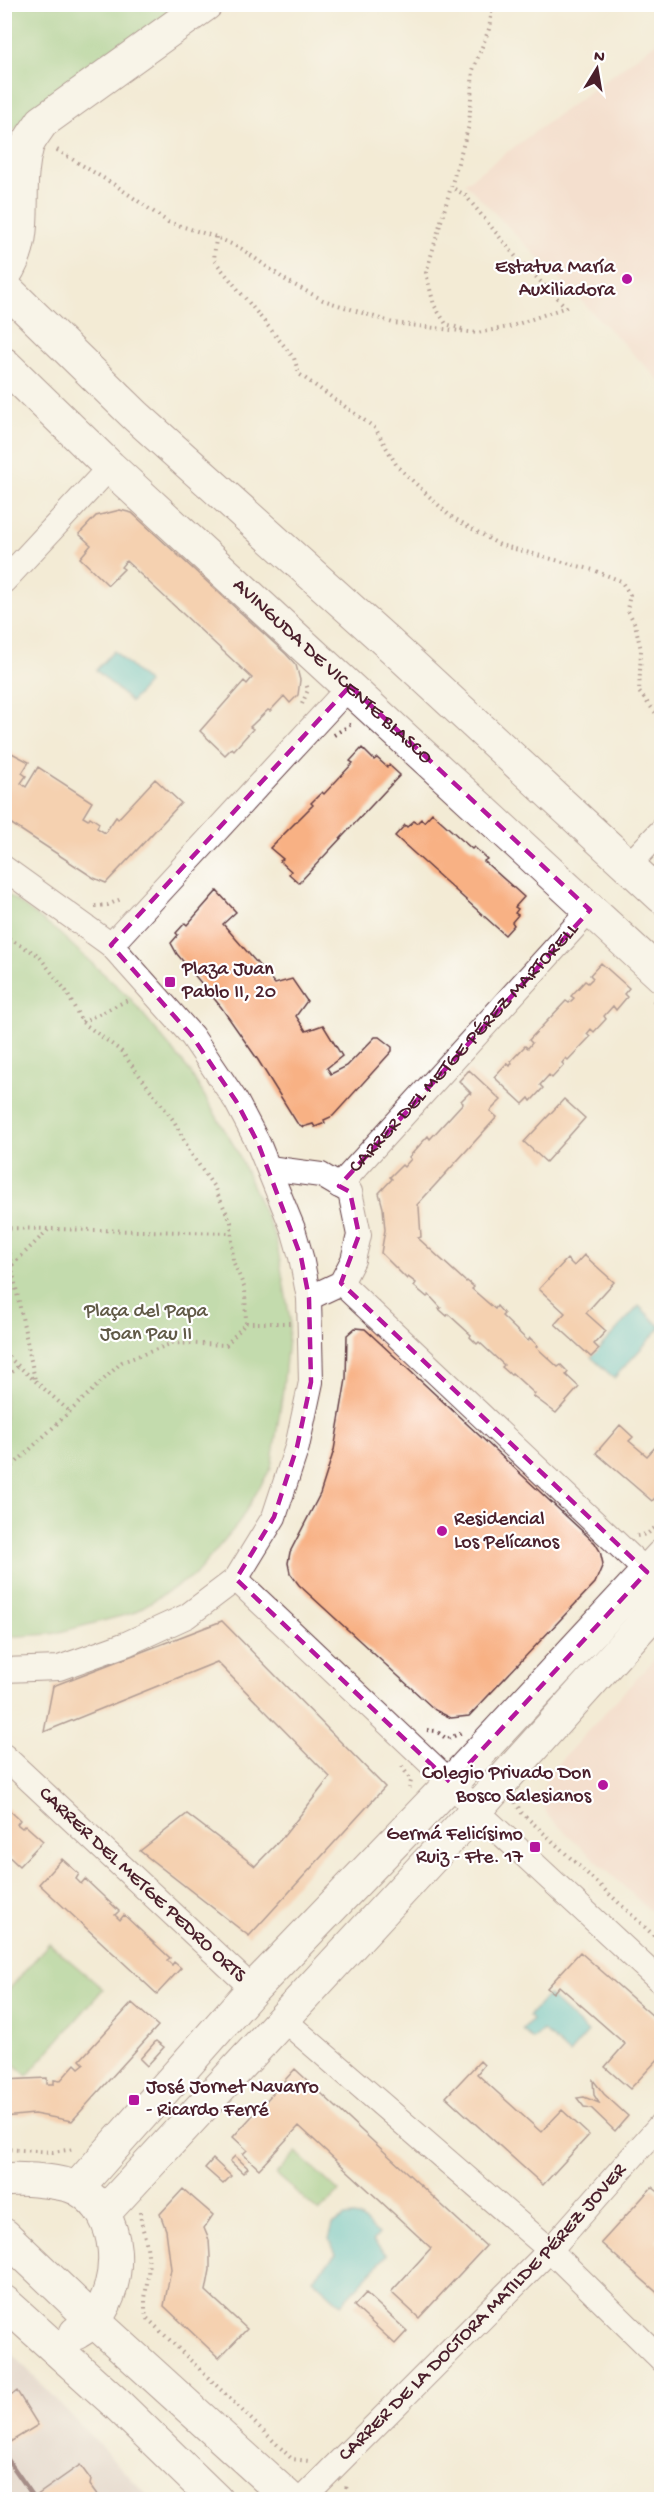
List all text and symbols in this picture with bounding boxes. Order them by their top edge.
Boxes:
north arrow [567,39,627,99]
text: N [592,47,607,68]
place label: Estatua María Auxiliadora [495,257,616,303]
marker: Estatua María Auxiliadora [620,272,634,286]
street label: AVINGUDA DE VICENTE BLASCO [227,574,437,770]
street label: CARRER DEL METGE PÉREZ MARTORELL [344,918,584,1178]
place label: Plaza Juan Pablo II, 20 [181,959,276,1005]
marker: Plaza Juan Pablo II, 20 [163,975,177,989]
park label: Plaça del Papa Joan Pau II [83,1301,209,1347]
place label: Residencial Los Pelícanos [454,1509,560,1555]
marker: Residencial Los Pelícanos [435,1524,449,1538]
place label: Colegio Privado Don Bosco Salesianos [422,1763,592,1809]
marker: Colegio Privado Don Bosco Salesianos [596,1778,610,1792]
street label: CARRER DEL METGE PEDRO ORTS [33,1782,251,1988]
place label: Germá Felicísimo Ruiz - Fte. 17 [386,1824,524,1870]
marker: Germá Felicísimo Ruiz - Fte. 17 [528,1840,542,1854]
place label: José Jornet Navarro - Ricardo Ferré [146,2077,319,2123]
marker: José Jornet Navarro - Ricardo Ferré [127,2093,141,2107]
street label: CARRER DE LA DOCTORA MATILDE PÉREZ JOVER [334,2158,633,2467]

